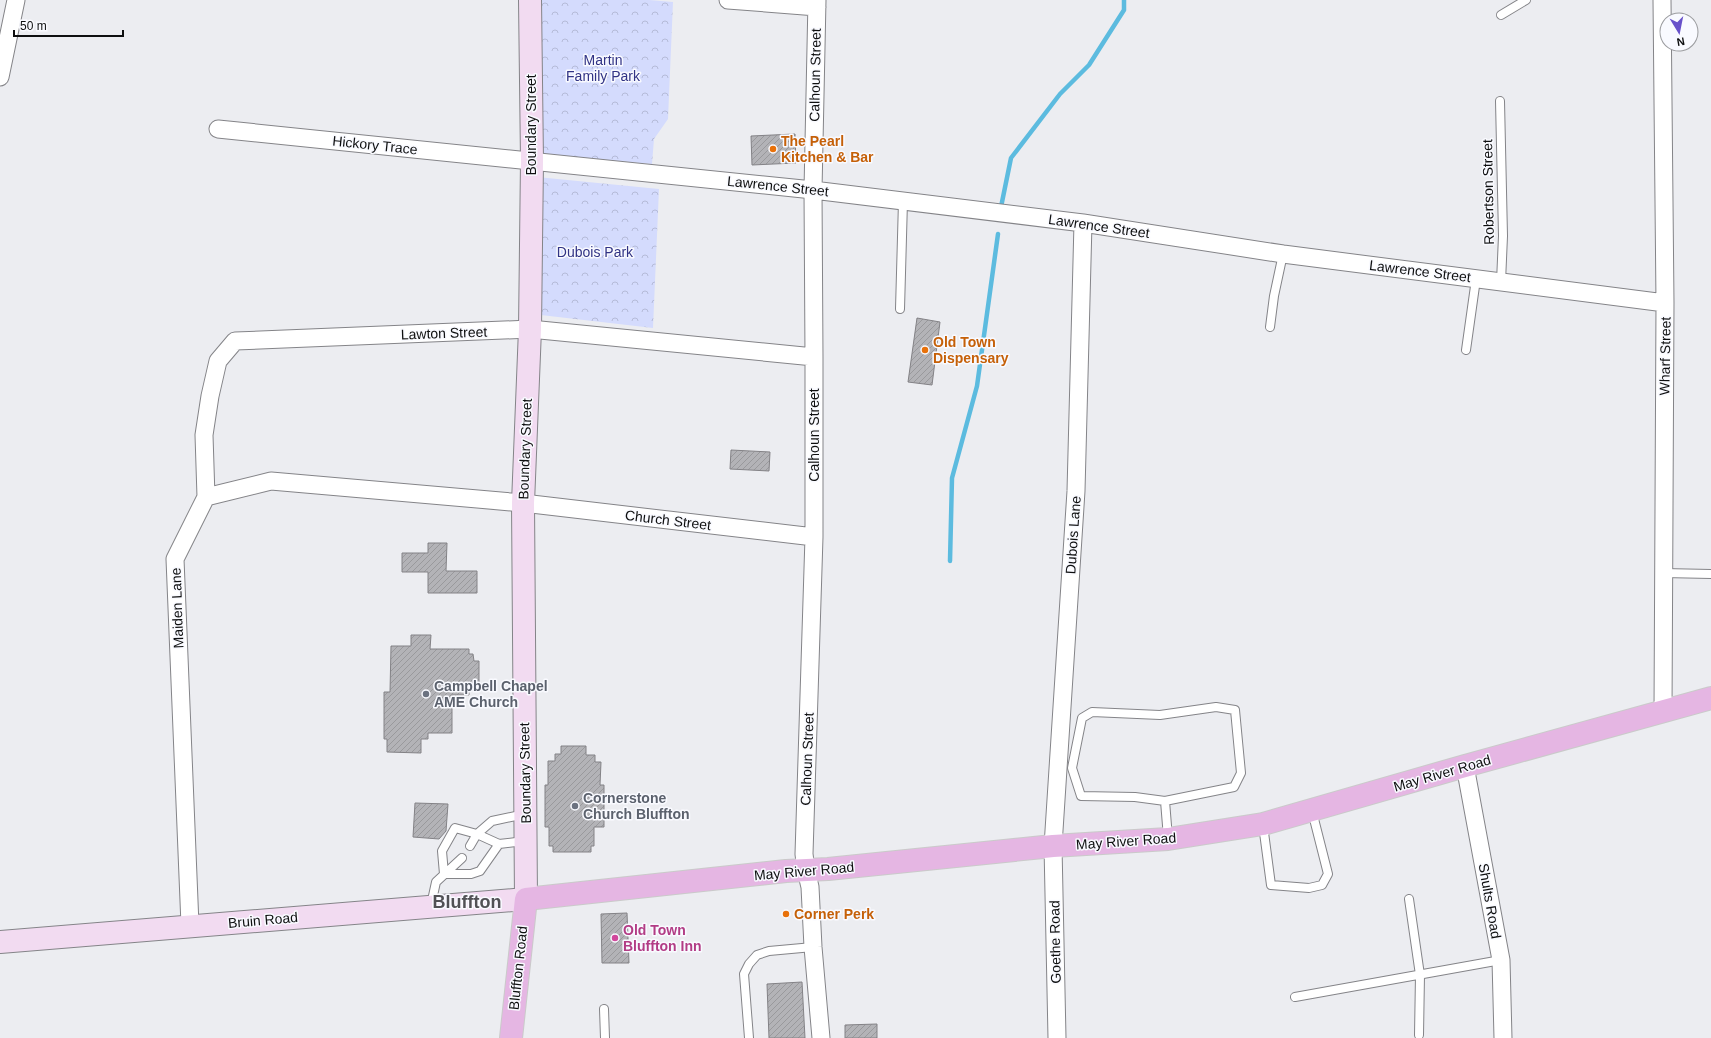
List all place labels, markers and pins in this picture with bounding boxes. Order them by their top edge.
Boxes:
place label: The Pearl Kitchen & Bar [781,133,874,165]
marker: The Pearl Kitchen & Bar [768,144,778,154]
place label: Old Town Dispensary [933,334,1009,366]
marker: Old Town Dispensary [920,345,930,355]
place label: Campbell Chapel AME Church [434,678,548,710]
marker: Campbell Chapel AME Church [421,689,431,699]
place label: Cornerstone Church Bluffton [583,790,690,822]
marker: Cornerstone Church Bluffton [570,801,580,811]
place label: Corner Perk [794,906,874,922]
marker: Corner Perk [781,909,791,919]
place label: Old Town Bluffton Inn [623,922,702,954]
marker: Old Town Bluffton Inn [610,933,620,943]

